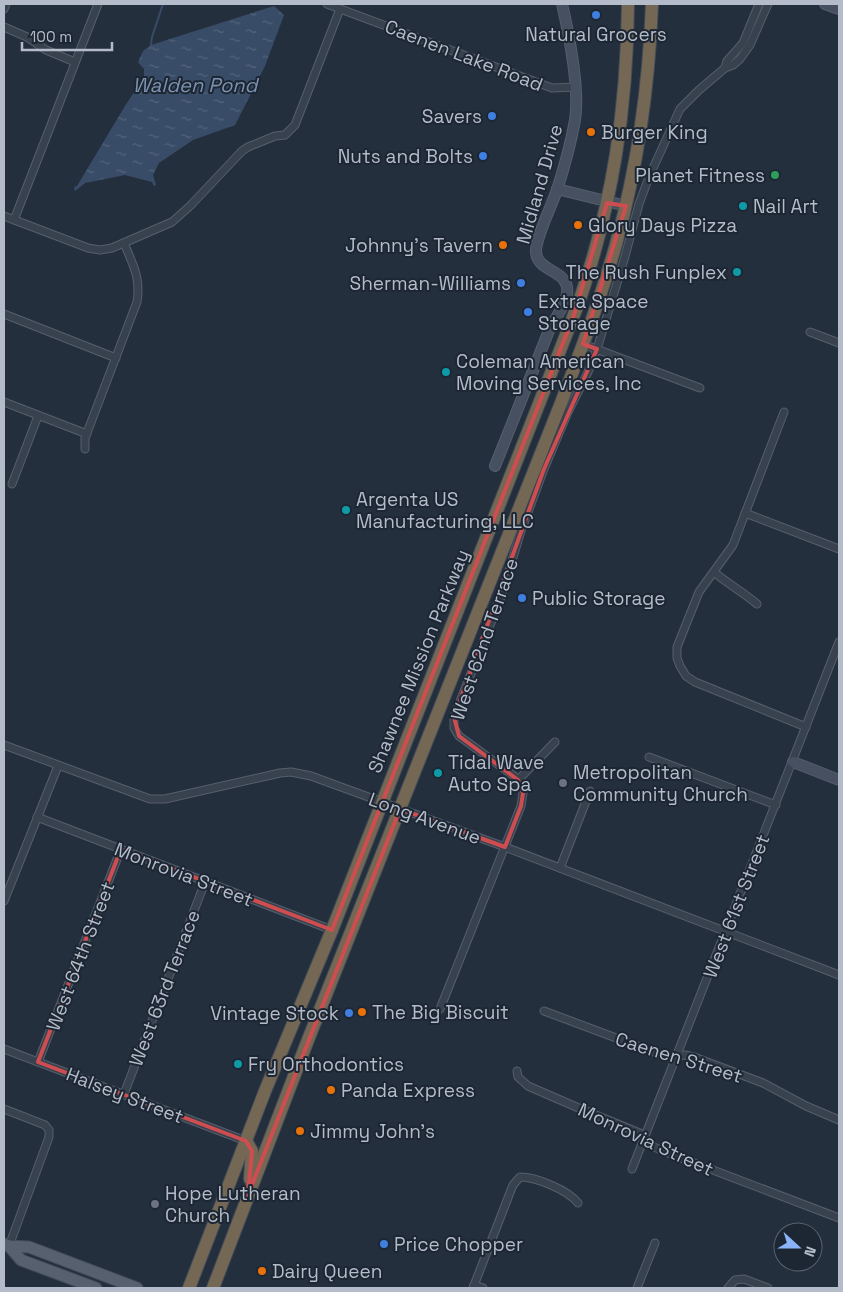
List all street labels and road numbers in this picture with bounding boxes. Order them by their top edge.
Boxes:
street label: Caenen Lake Road [381,14,546,97]
street label: Midland Drive [510,121,568,247]
street label: Shawnee Mission Parkway [362,546,475,777]
street label: West 62nd Terrace [445,555,524,724]
street label: Long Avenue [365,787,484,850]
street label: West 61st Street [698,831,775,982]
street label: Monrovia Street [111,836,257,912]
street label: West 64th Street [41,878,120,1034]
street label: West 63rd Terrace [123,906,206,1070]
street label: Caenen Street [612,1026,745,1089]
street label: Halsey Street [63,1062,187,1129]
street label: Monrovia Street [574,1097,718,1182]

